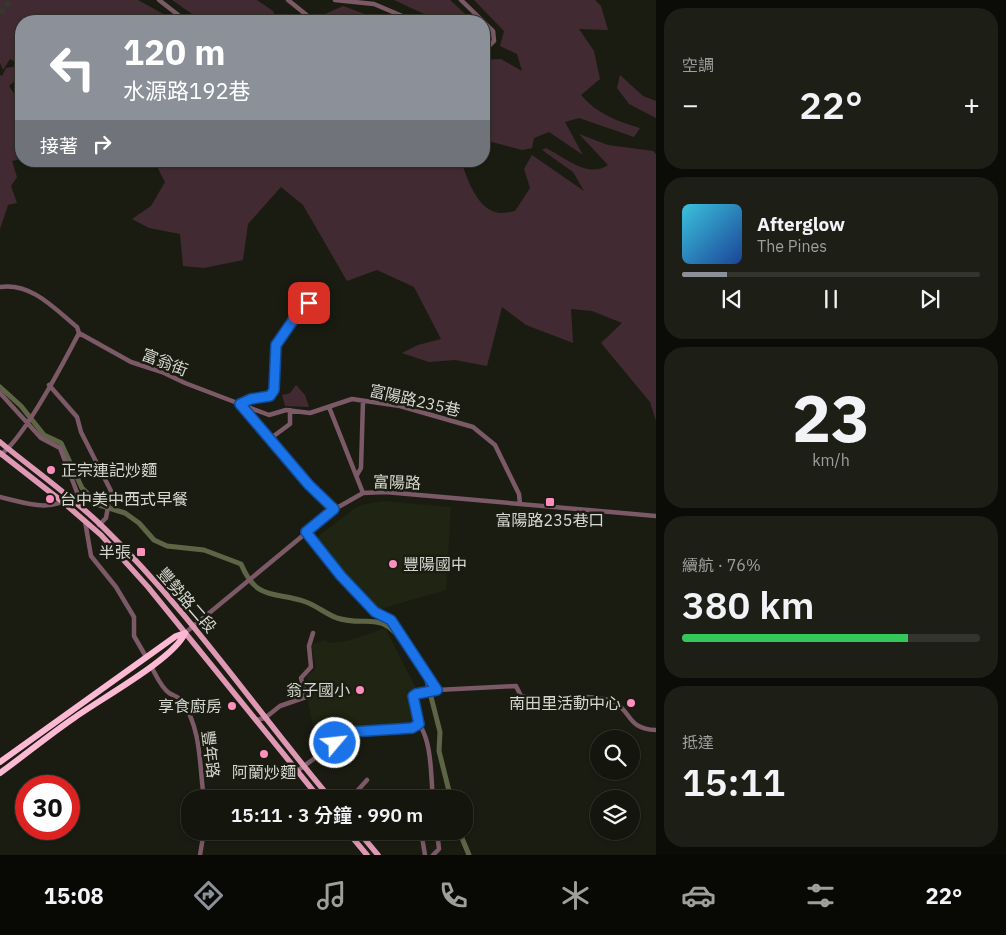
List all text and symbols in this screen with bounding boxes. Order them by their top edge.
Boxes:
text: 120 m [123,29,226,75]
icon: left [40,35,105,100]
text: 空調 [682,55,714,75]
text: 水源路192巷 [123,76,251,105]
text: 22° [799,80,863,129]
text: − [682,86,699,123]
text: + [963,86,980,123]
icon: right [88,130,116,158]
text: 接著 [40,134,78,158]
text: Afterglow [757,212,845,236]
text: The Pines [757,236,827,256]
pin [288,282,330,324]
icon: previous [718,285,746,313]
icon: pause [817,285,845,313]
icon: next [916,285,944,313]
icon: arrive [295,289,323,317]
street label: 富翁街 [139,344,191,380]
text: 23 [792,375,870,460]
street label: 富陽路235巷 [368,380,462,420]
text: km/h [812,450,850,470]
place label: 正宗連記炒麵 [61,460,157,480]
marker: 正宗連記炒麵 [45,464,57,476]
street label: 富陽路 [373,471,421,493]
place label: 台中美中西式早餐 [60,489,188,509]
marker: 台中美中西式早餐 [44,493,56,505]
marker: 富陽路235巷口 [544,496,556,508]
place label: 富陽路235巷口 [496,510,604,530]
place label: 半張 [99,542,131,562]
marker: 半張 [135,546,147,558]
place label: 豐陽國中 [403,554,467,574]
text: 續航 · 76% [682,555,761,575]
marker: 豐陽國中 [387,558,399,570]
street label: 豐勢路二段 [153,563,221,637]
text: 380 km [682,580,814,629]
place label: 翁子國小 [286,680,350,700]
marker: 翁子國小 [354,684,366,696]
place label: 南田里活動中心 [509,693,621,713]
place label: 享食廚房 [158,696,222,716]
marker: 南田里活動中心 [625,697,637,709]
marker: 享食廚房 [226,700,238,712]
position arrow [308,716,360,768]
street label: 豐年路 [198,729,224,779]
map controls [590,730,640,840]
button: search [590,730,640,780]
text: 抵達 [682,732,714,752]
marker: 阿蘭炒麵 [258,748,270,760]
text: 15:11 [682,757,785,806]
place label: 阿蘭炒麵 [232,762,296,782]
speed limit sign: 30 [15,775,80,840]
button: layers [590,790,640,840]
text: 15:11 · 3 分鐘 · 990 m [231,803,423,827]
icon: directions [191,878,226,913]
icon: music [314,878,349,913]
icon: phone [436,878,471,913]
icon: climate [558,878,593,913]
icon: car [681,878,716,913]
icon: filters [803,878,838,913]
text: 15:08 [44,881,104,910]
text: 22° [925,881,962,910]

